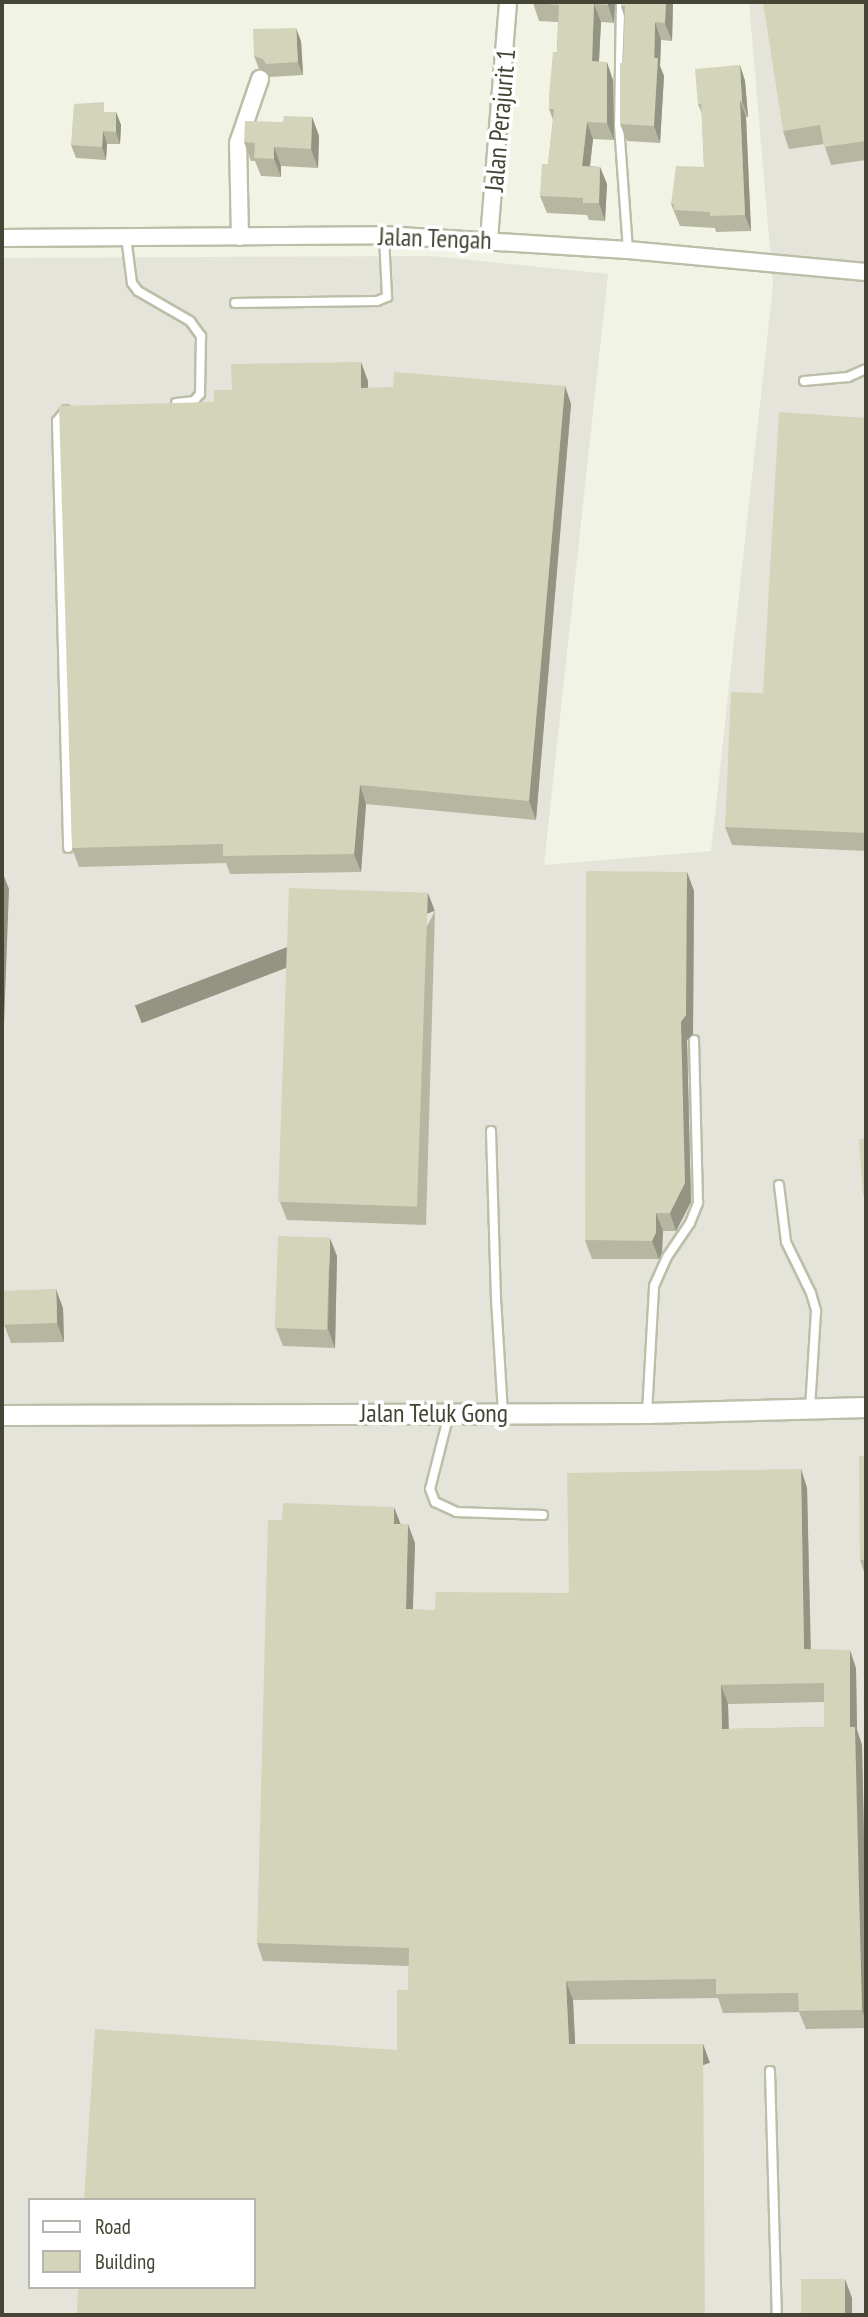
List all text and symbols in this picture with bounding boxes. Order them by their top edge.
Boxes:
street label: Jalan Perajurit 1 [478,47,522,193]
street label: Jalan Tengah [377,220,493,256]
street label: Jalan Teluk Gong [359,1397,509,1429]
legend [28,2198,256,2289]
text: Road [95,2213,131,2240]
text: Building [95,2248,155,2275]

